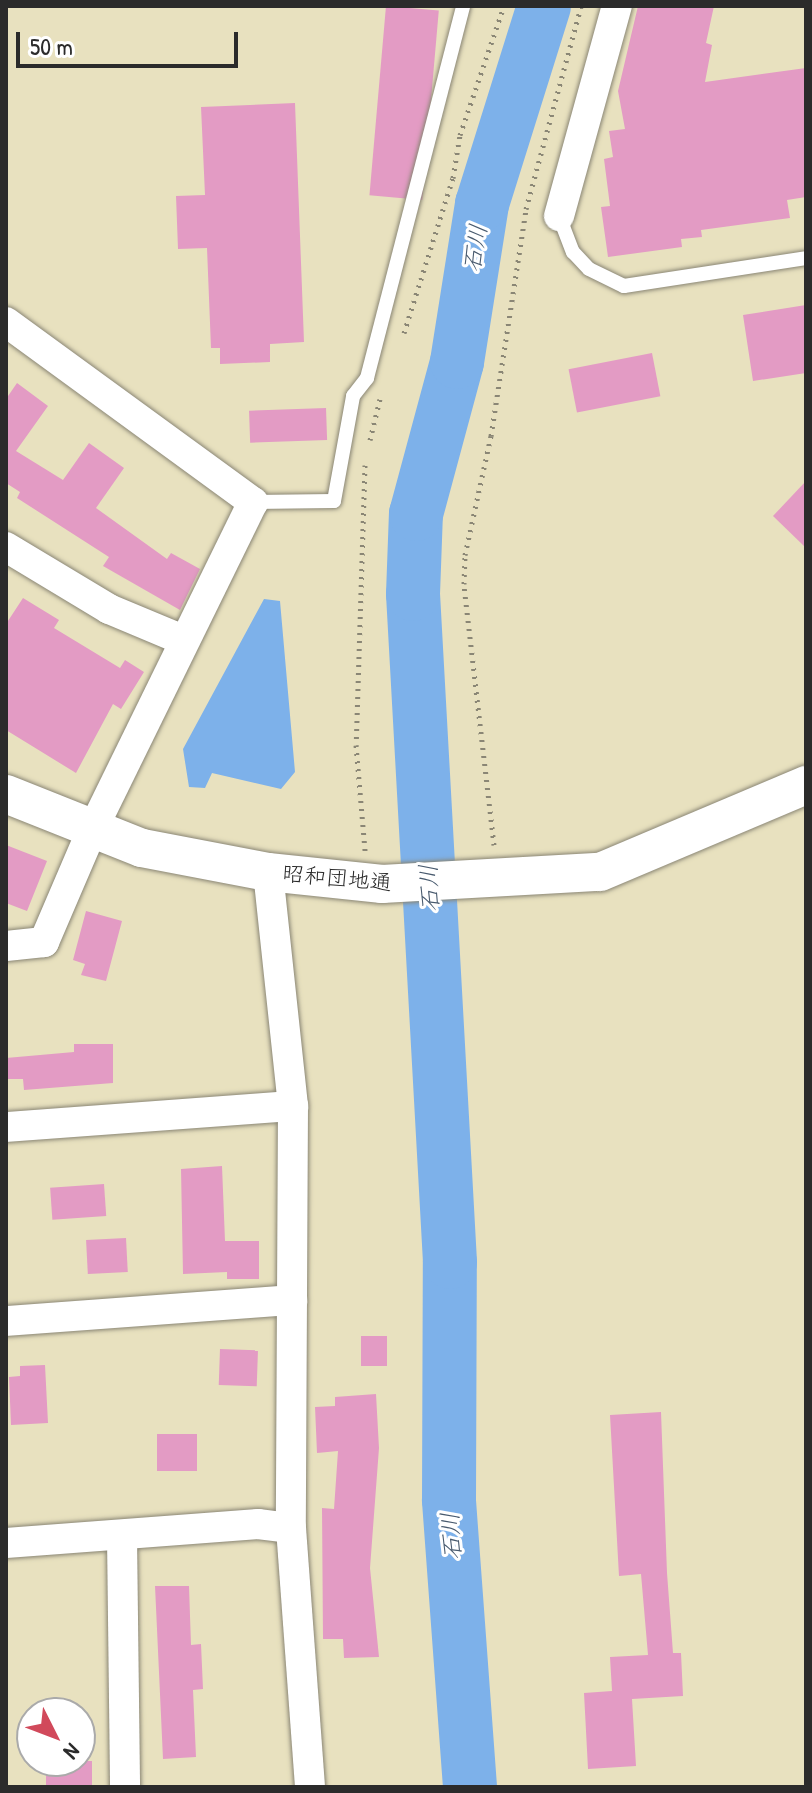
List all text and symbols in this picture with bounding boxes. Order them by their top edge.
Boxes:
scale bar [20,16,242,66]
text: 50 m [30,30,73,62]
water label: 石川 [457,222,493,274]
street label: 昭和団地通 [281,860,393,896]
water label: 石川 [413,863,445,913]
water label: 石川 [435,1511,467,1561]
north arrow [16,1697,96,1777]
text: N [57,1737,87,1766]

